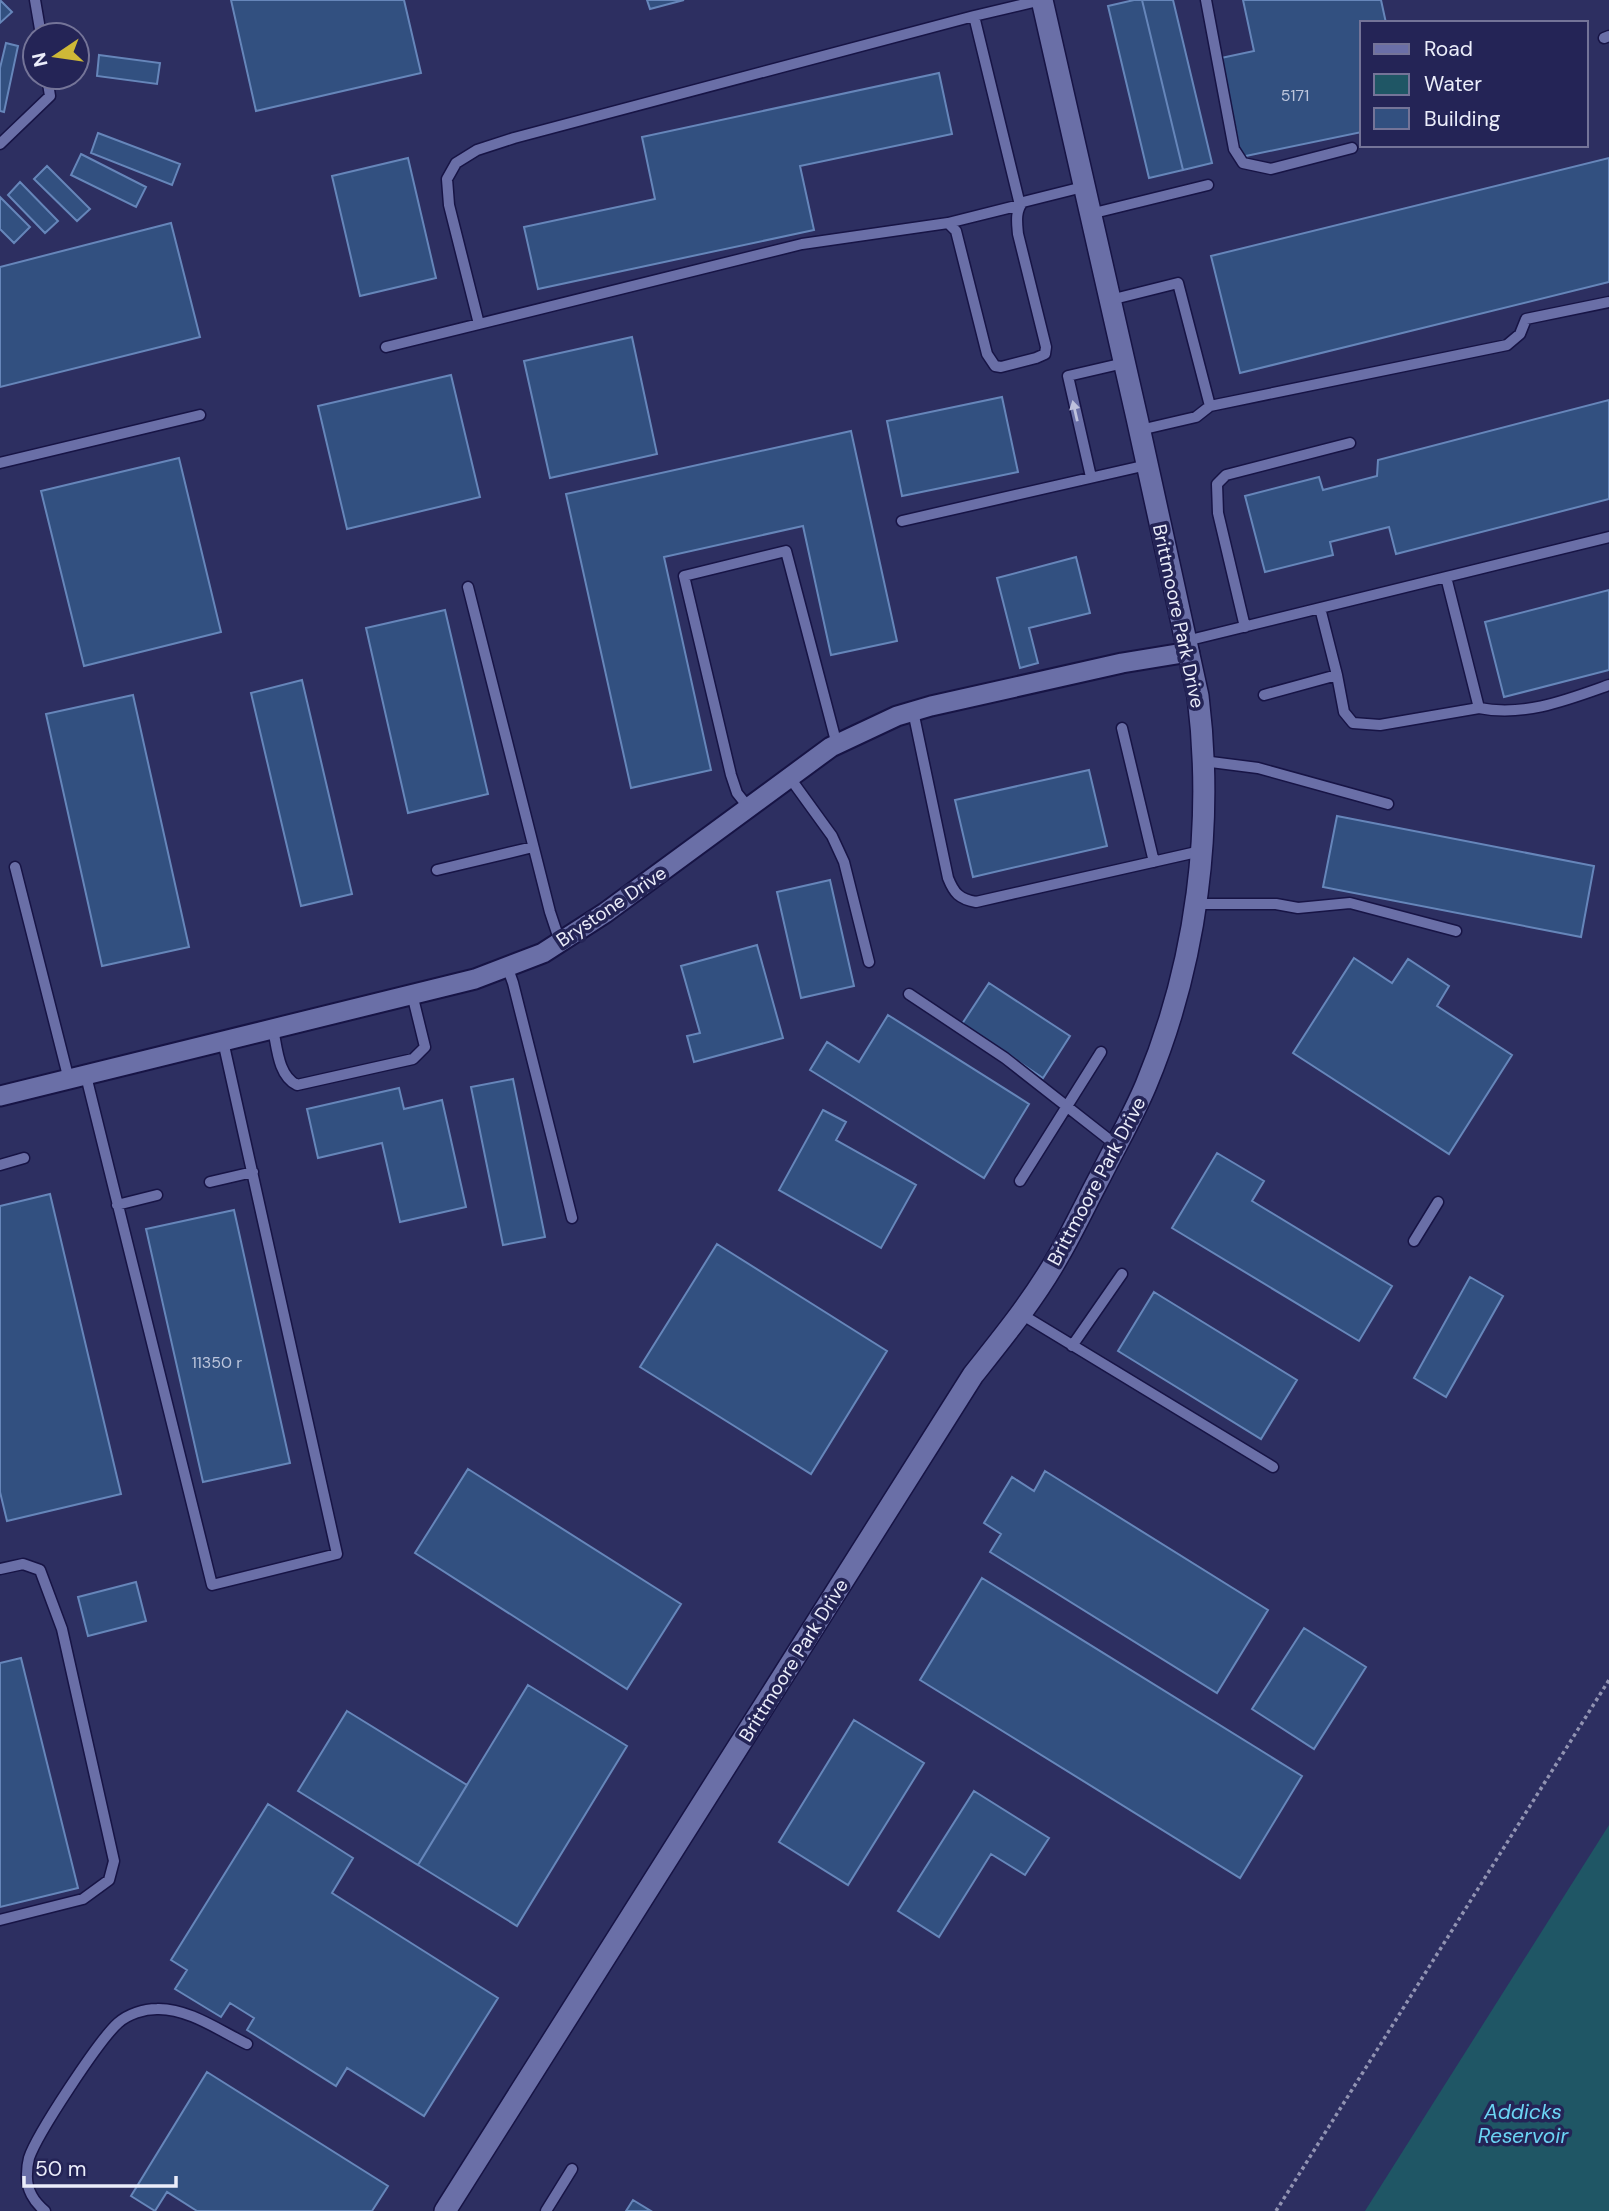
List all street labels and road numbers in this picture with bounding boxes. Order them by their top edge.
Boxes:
street label: Brittmoore Park Drive [1147,522,1210,710]
street label: Brystone Drive [551,860,671,953]
street label: Brittmoore Park Drive [1041,1093,1151,1270]
street label: Brittmoore Park Drive [733,1574,854,1746]

